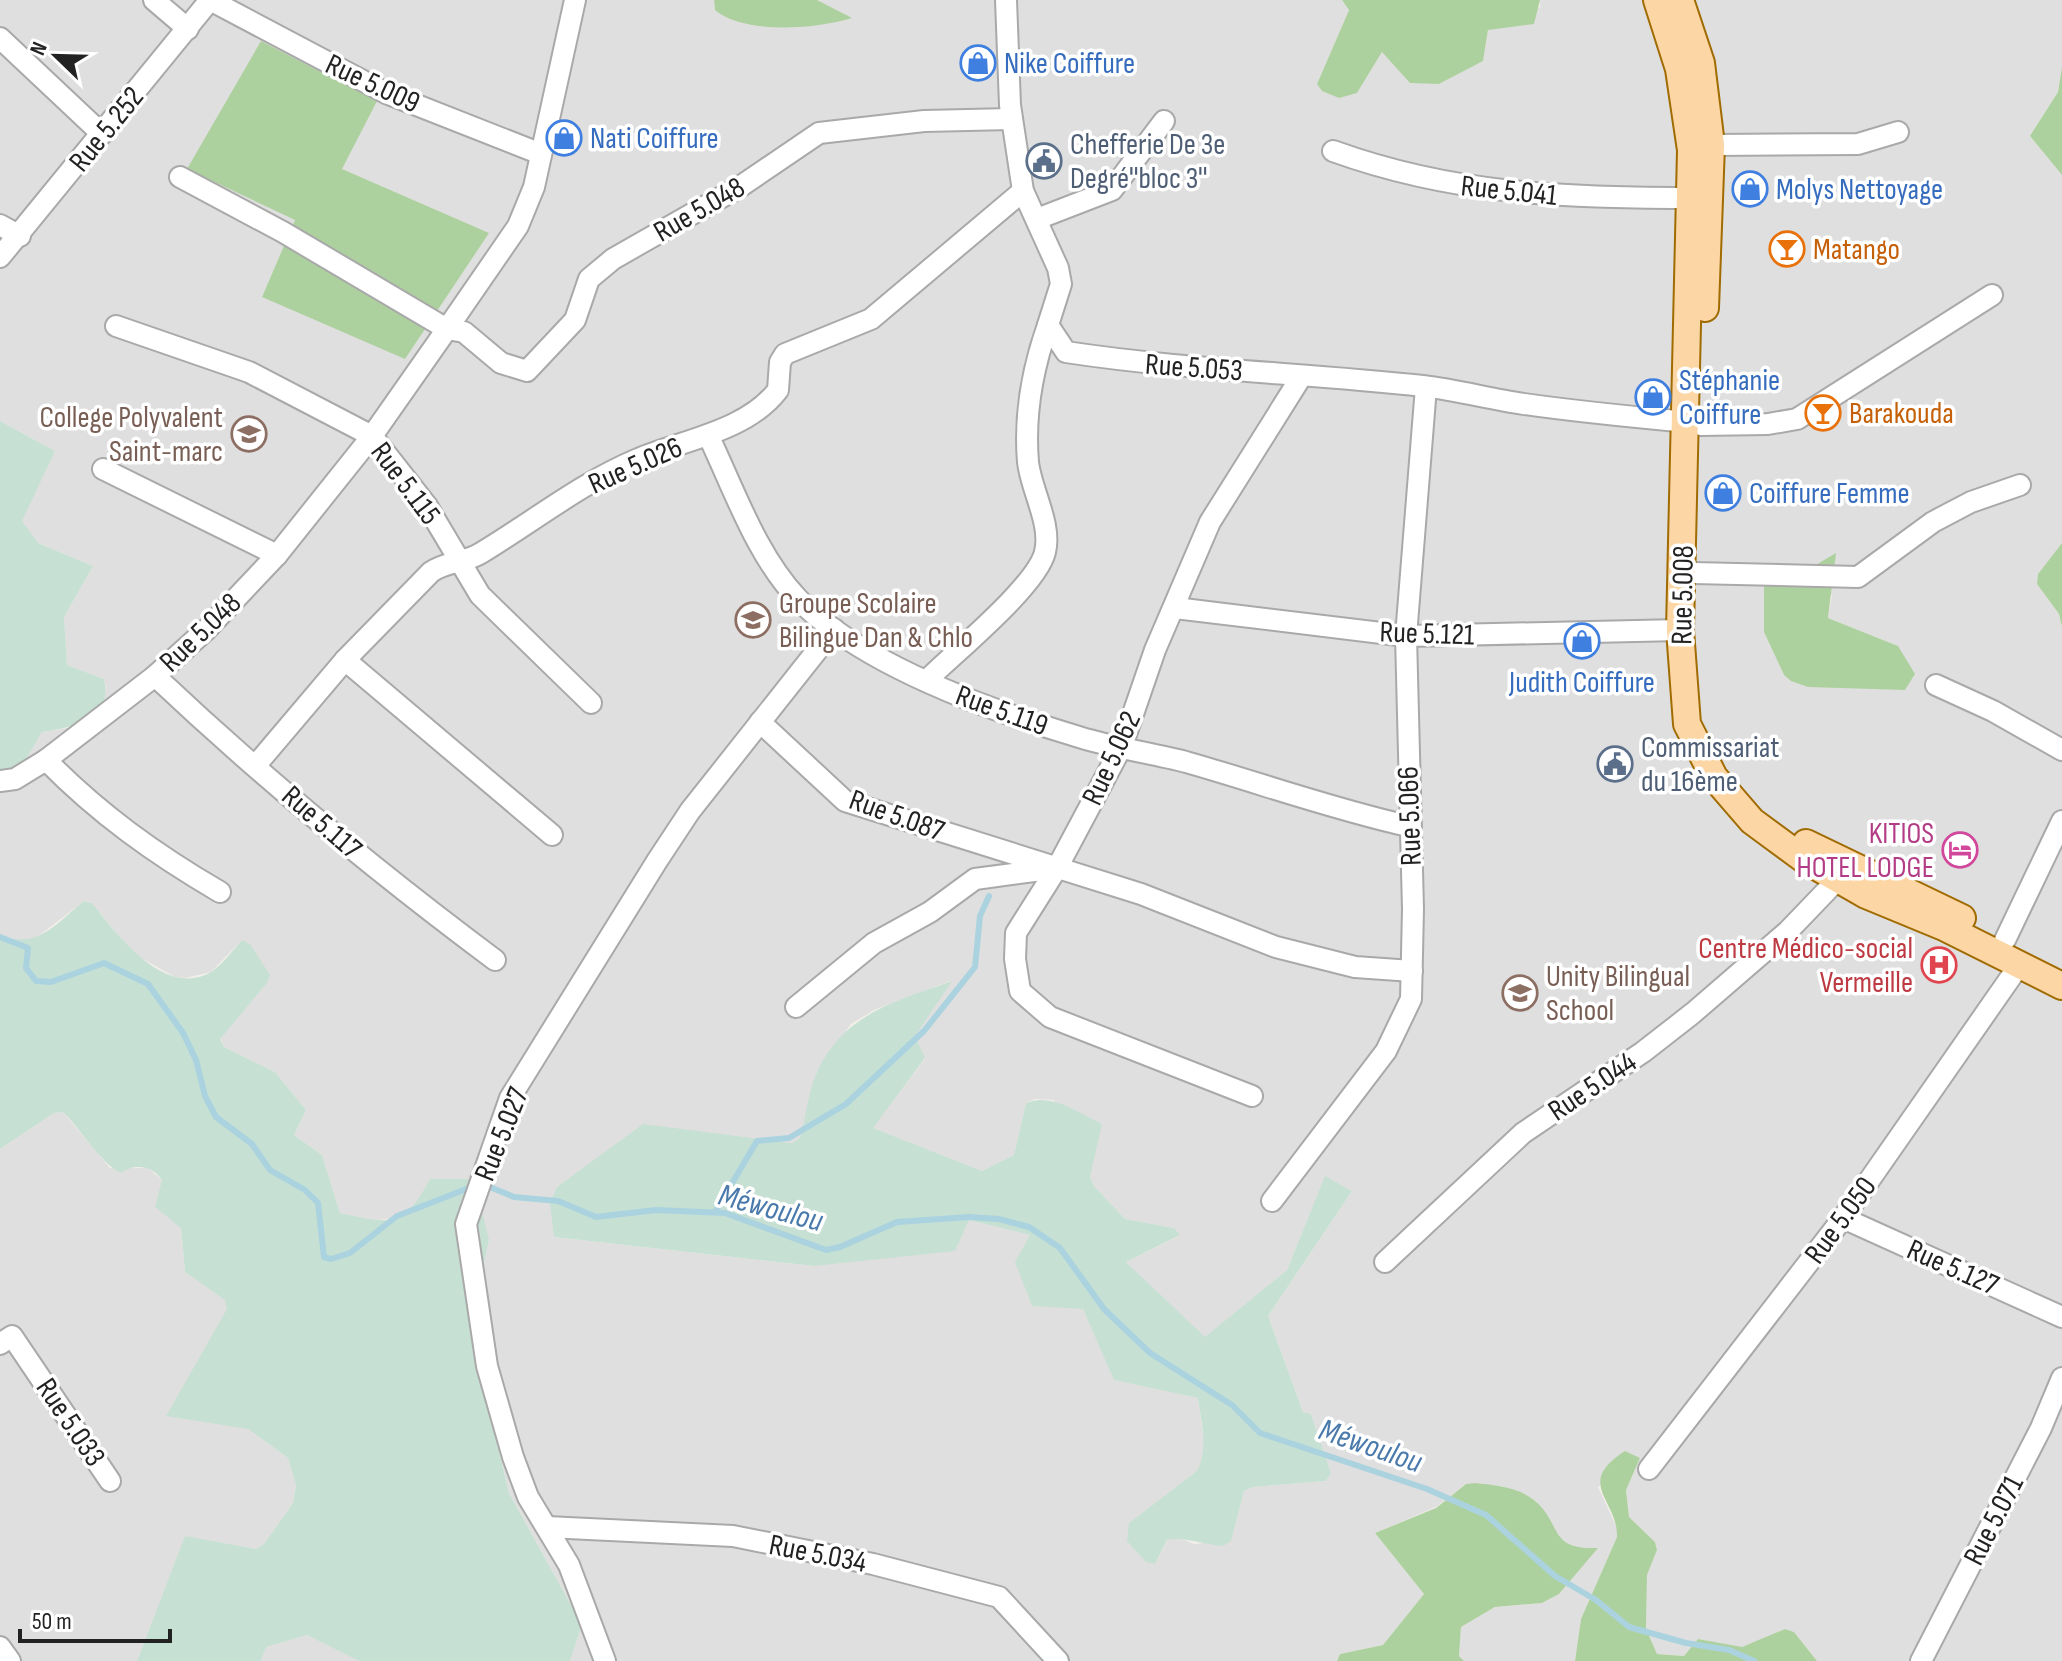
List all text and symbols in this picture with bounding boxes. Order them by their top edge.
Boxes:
north arrow [16,16,96,96]
text: N [24,38,54,59]
shop icon: Nike Coiffure [959,44,997,82]
street label: Rue 5.009 [320,46,425,121]
place label: Nike Coiffure [1004,46,1135,82]
street label: Rue 5.252 [62,80,152,179]
shop icon: Nati Coiffure [545,119,583,157]
place label: Nati Coiffure [590,121,719,157]
place label: Chefferie De 3e Degré''bloc 3'' [1070,127,1225,197]
public building icon: Chefferie De 3e Degré''bloc 3'' [1025,142,1063,180]
street label: Rue 5.041 [1459,168,1559,214]
street label: Rue 5.048 [648,170,751,250]
shop icon: Molys Nettoyage [1731,170,1769,208]
place label: Molys Nettoyage [1776,172,1943,208]
bar icon: Matango [1768,230,1806,268]
place label: Matango [1813,232,1900,268]
street label: Rue 5.053 [1144,347,1244,389]
place label: Stéphanie Coiffure [1679,363,1780,433]
shop icon: Stéphanie Coiffure [1634,378,1672,416]
bar icon: Barakouda [1804,394,1842,432]
place label: Barakouda [1849,396,1954,432]
place label: College Polyvalent Saint-marc [40,400,223,470]
school or university icon: College Polyvalent Saint-marc [230,415,268,453]
street label: Rue 5.026 [583,429,688,502]
street label: Rue 5.115 [362,435,448,532]
shop icon: Coiffure Femme [1704,474,1742,512]
place label: Coiffure Femme [1749,476,1910,512]
street label: Rue 5.008 [1664,545,1702,645]
street label: Rue 5.048 [153,585,249,680]
place label: Groupe Scolaire Bilingue Dan & Chlo [779,586,973,656]
school or university icon: Groupe Scolaire Bilingue Dan & Chlo [734,601,772,639]
street label: Rue 5.121 [1379,614,1476,654]
shop icon: Judith Coiffure [1563,622,1601,660]
place label: Judith Coiffure [1508,665,1655,701]
street label: Rue 5.119 [951,678,1053,744]
street label: Rue 5.062 [1075,706,1149,811]
place label: Commissariat du 16ème [1641,730,1779,800]
public building icon: Commissariat du 16ème [1596,745,1634,783]
street label: Rue 5.066 [1390,766,1430,866]
street label: Rue 5.117 [274,778,369,867]
street label: Rue 5.087 [844,782,949,850]
place label: KITIOS HOTEL LODGE [1797,816,1934,886]
hotel icon: KITIOS HOTEL LODGE [1941,831,1979,869]
place label: Centre Médico-social Vermeille [1698,931,1913,1001]
hospital icon: Centre Médico-social Vermeille [1920,946,1958,984]
place label: Unity Bilingual School [1546,959,1690,1029]
school or university icon: Unity Bilingual School [1501,974,1539,1012]
street label: Rue 5.044 [1542,1044,1643,1129]
street label: Rue 5.027 [467,1082,537,1186]
street label: Rue 5.050 [1797,1170,1884,1271]
water label: Méwoulou [714,1176,827,1241]
street label: Rue 5.127 [1901,1232,2004,1304]
street label: Rue 5.033 [28,1372,113,1473]
water label: Méwoulou [1314,1411,1427,1482]
street label: Rue 5.071 [1956,1469,2032,1571]
street label: Rue 5.034 [766,1527,870,1581]
scale bar [20,1593,170,1643]
text: 50 m [32,1607,72,1636]

